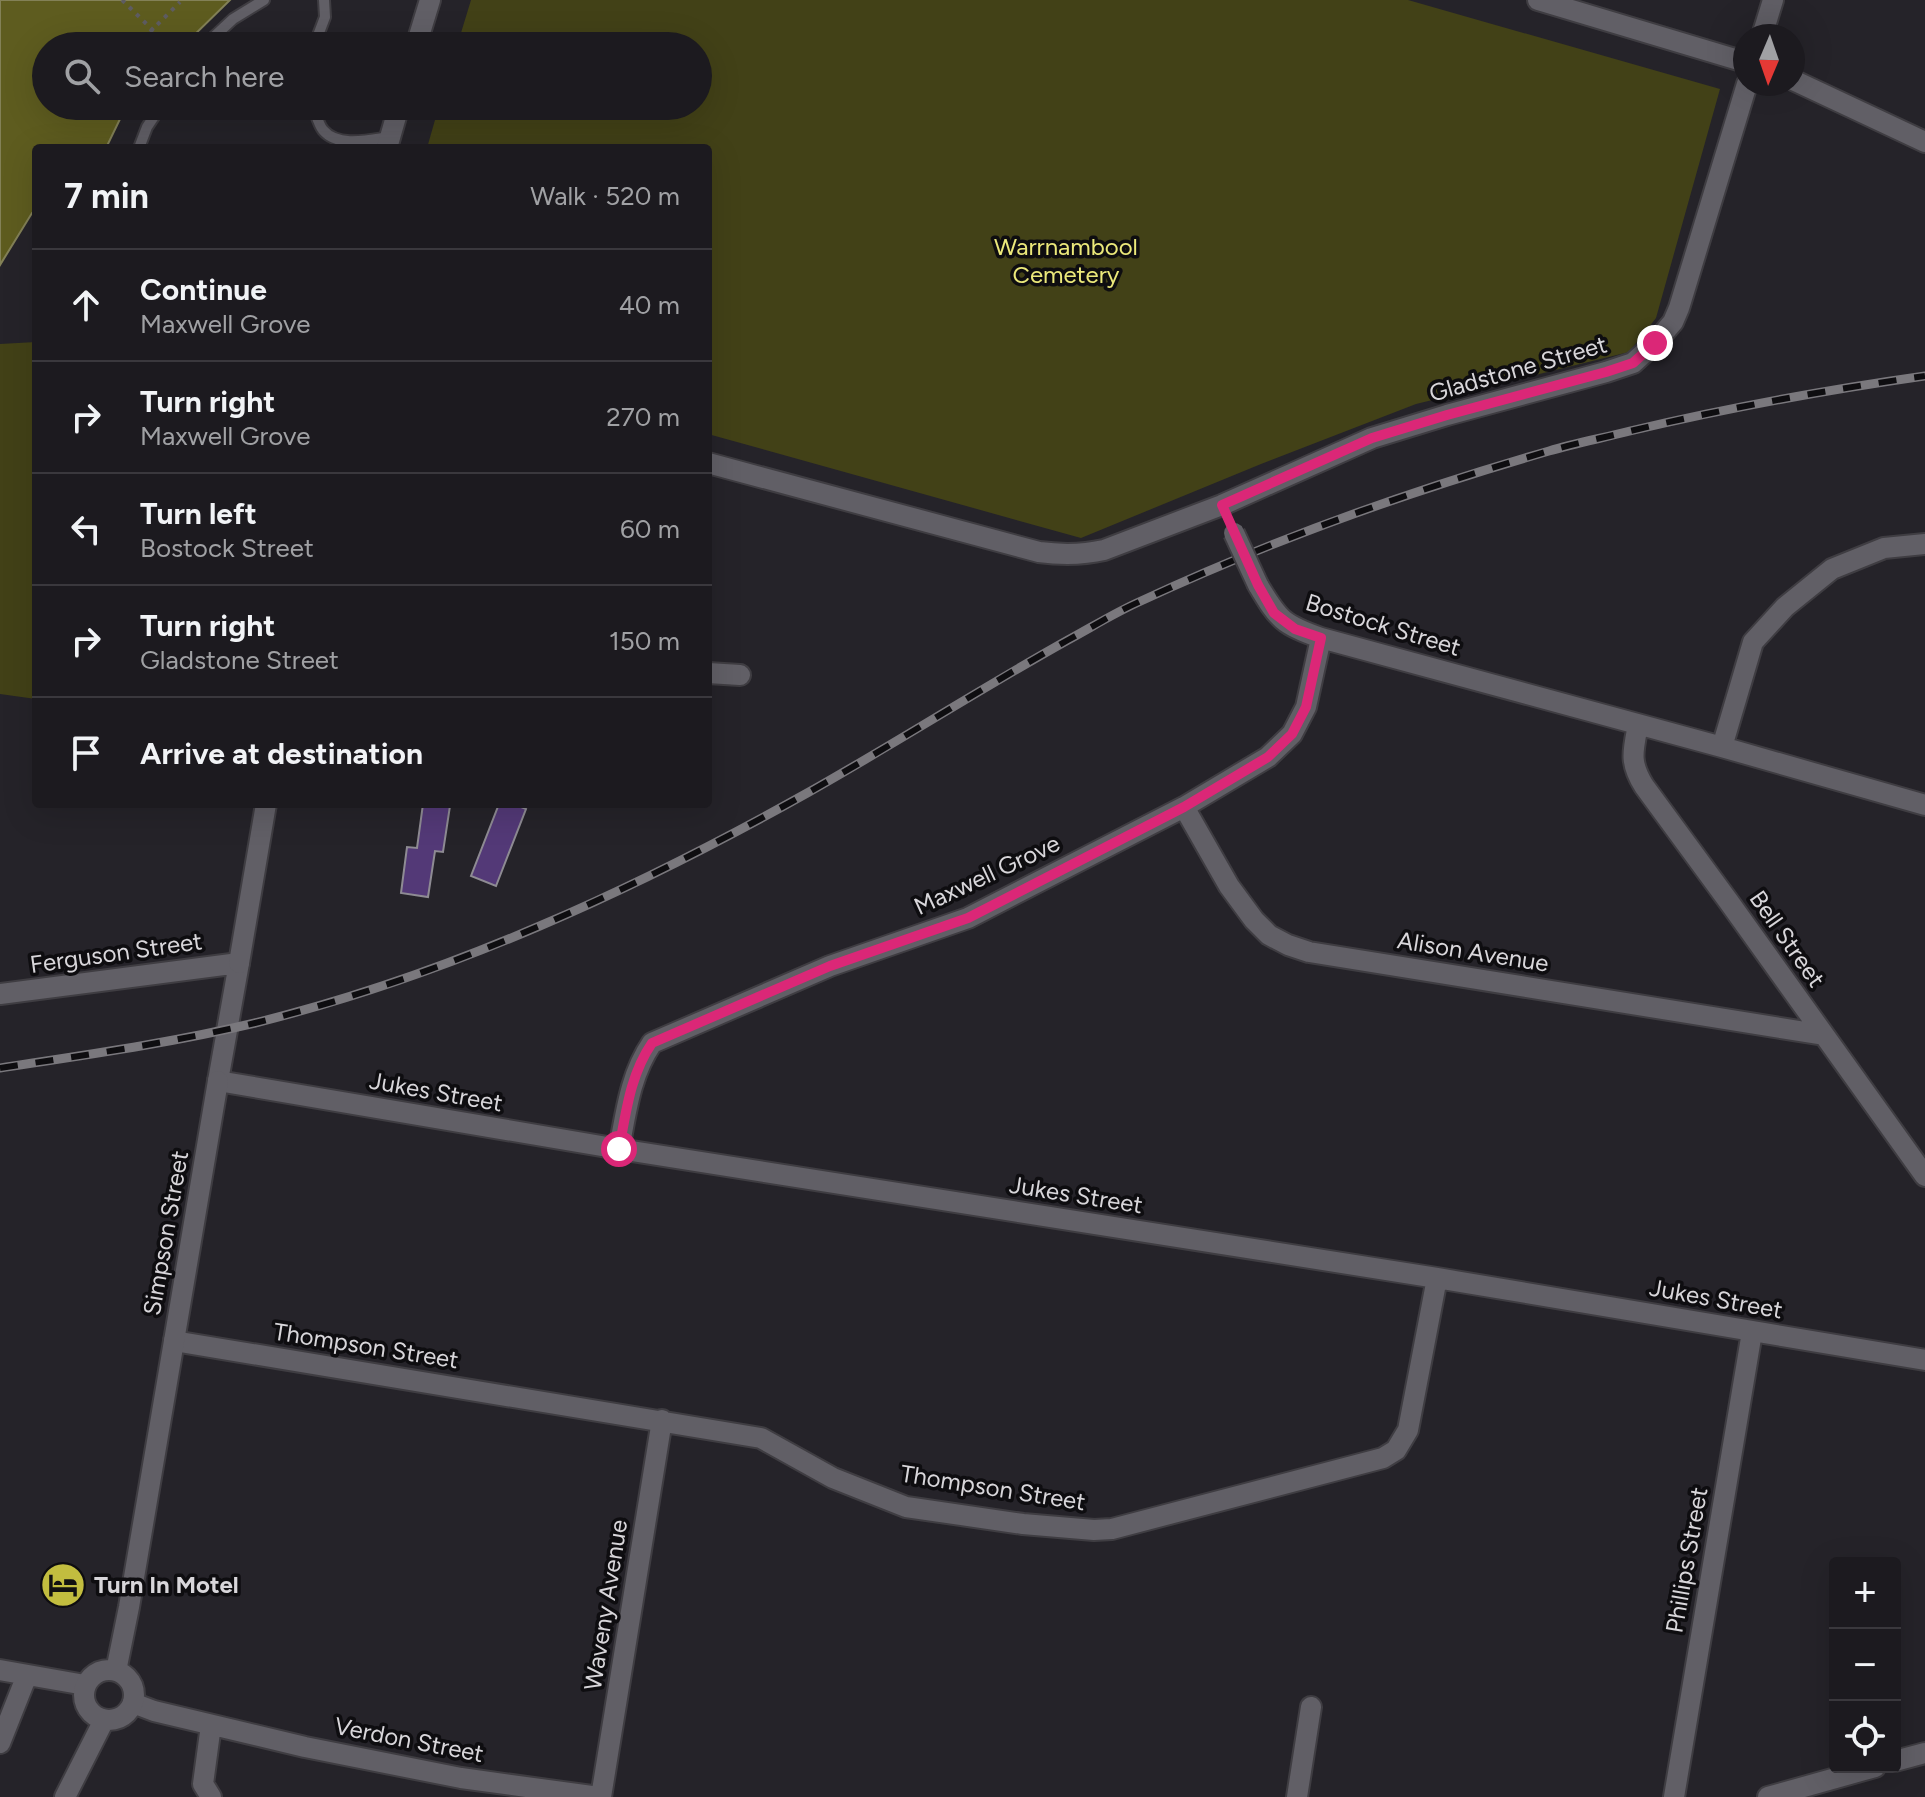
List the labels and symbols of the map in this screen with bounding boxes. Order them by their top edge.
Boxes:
north arrow [1733,24,1805,96]
park label: Warrnambool Cemetery [994,232,1138,289]
route end [1637,325,1673,361]
street label: Gladstone Street [1426,329,1610,408]
street label: Bostock Street [1302,587,1464,662]
street label: Maxwell Grove [909,828,1064,921]
street label: Bell Street [1744,885,1831,993]
street label: Alison Avenue [1395,925,1551,978]
street label: Ferguson Street [28,926,204,979]
street label: Jukes Street [367,1066,505,1117]
route start [601,1131,637,1167]
street label: Simpson Street [137,1148,194,1317]
street label: Jukes Street [1007,1170,1145,1219]
street label: Jukes Street [1647,1273,1785,1324]
street label: Thompson Street [272,1317,461,1374]
street label: Thompson Street [899,1459,1088,1516]
street label: Phillips Street [1659,1485,1714,1635]
street label: Waveny Avenue [578,1518,633,1692]
hotel icon: Turn In Motel [39,1561,87,1609]
place label: Turn In Motel [94,1570,239,1599]
street label: Verdon Street [332,1711,486,1768]

